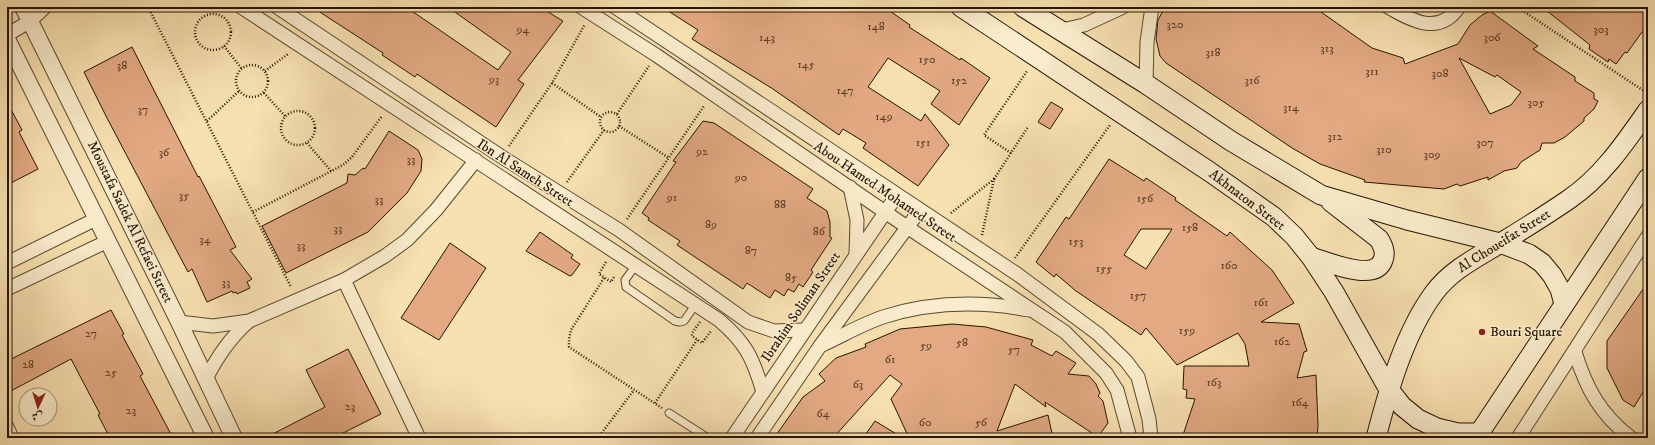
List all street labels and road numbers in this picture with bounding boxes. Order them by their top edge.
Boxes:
street label: Ibn Al Sameh Street [473,135,577,211]
street label: Moustafa Sadek Al Refaei Street [83,138,177,306]
street label: Abou Hamed Mohamed Street [810,138,960,247]
street label: Akhnaton Street [1205,165,1289,235]
street label: Al Choueifat Street [1454,205,1554,277]
street label: Ibrahim Soliman Street [757,248,845,366]

